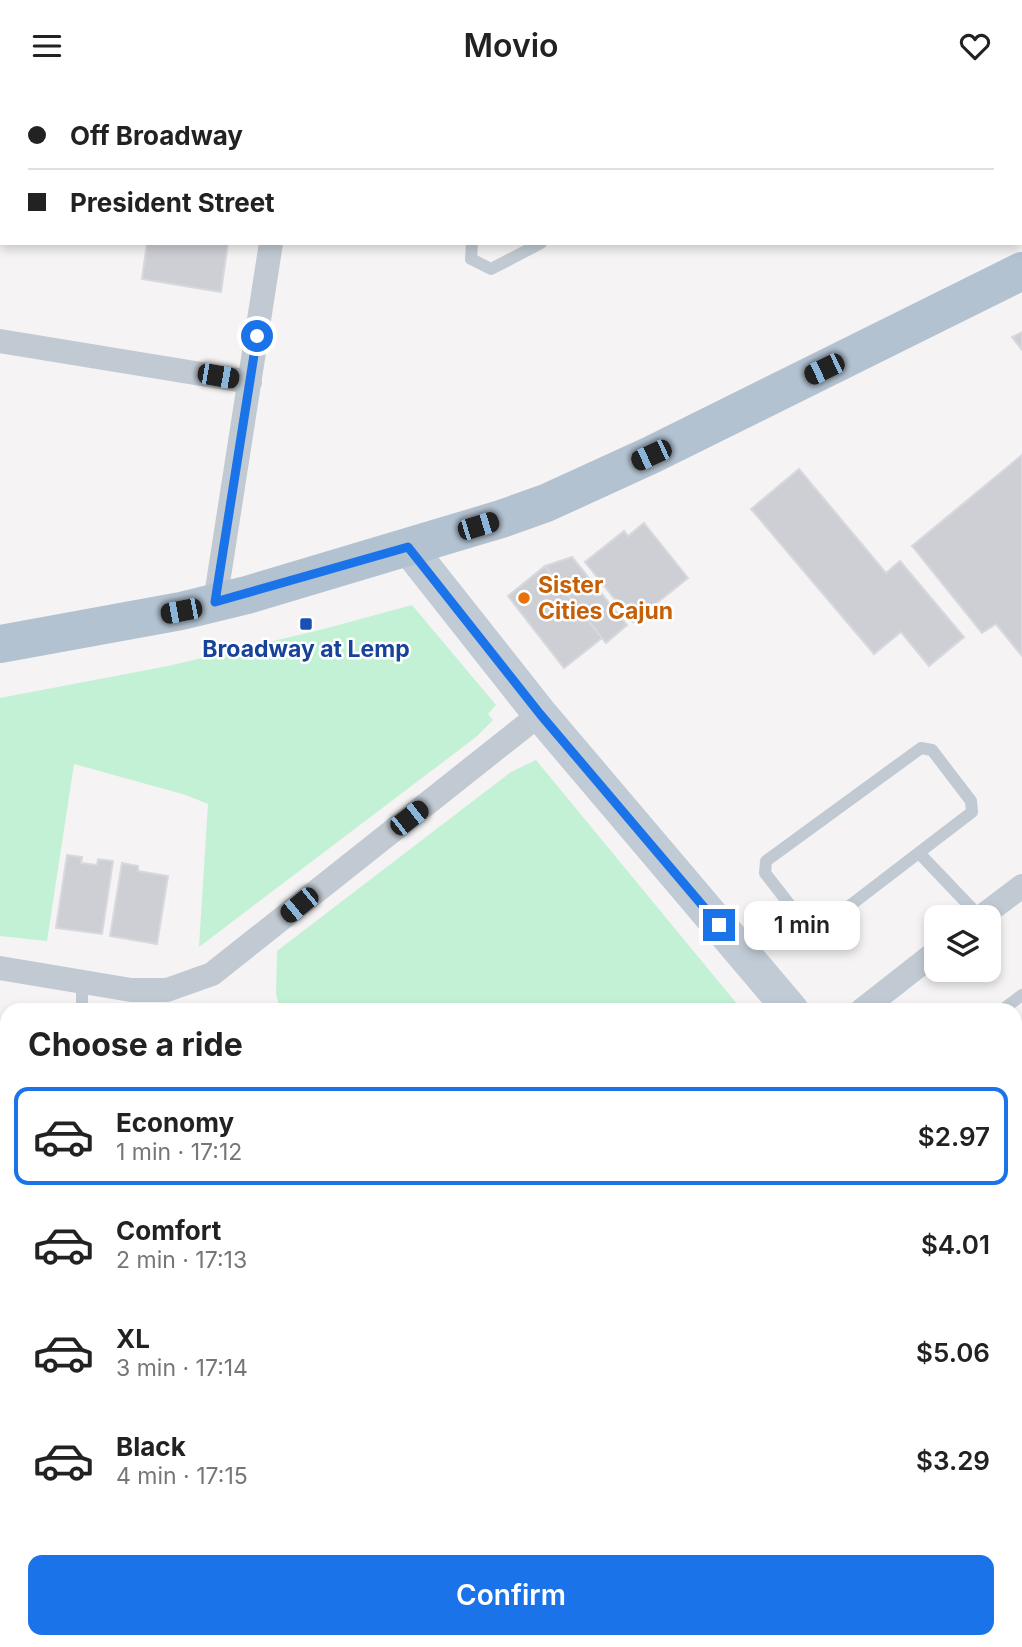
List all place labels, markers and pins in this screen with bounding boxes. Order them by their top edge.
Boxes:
place label: Sister Cities Cajun [538,571,673,625]
marker: Sister Cities Cajun [516,590,532,606]
marker: Broadway at Lemp [298,616,314,632]
place label: Broadway at Lemp [202,635,410,663]

